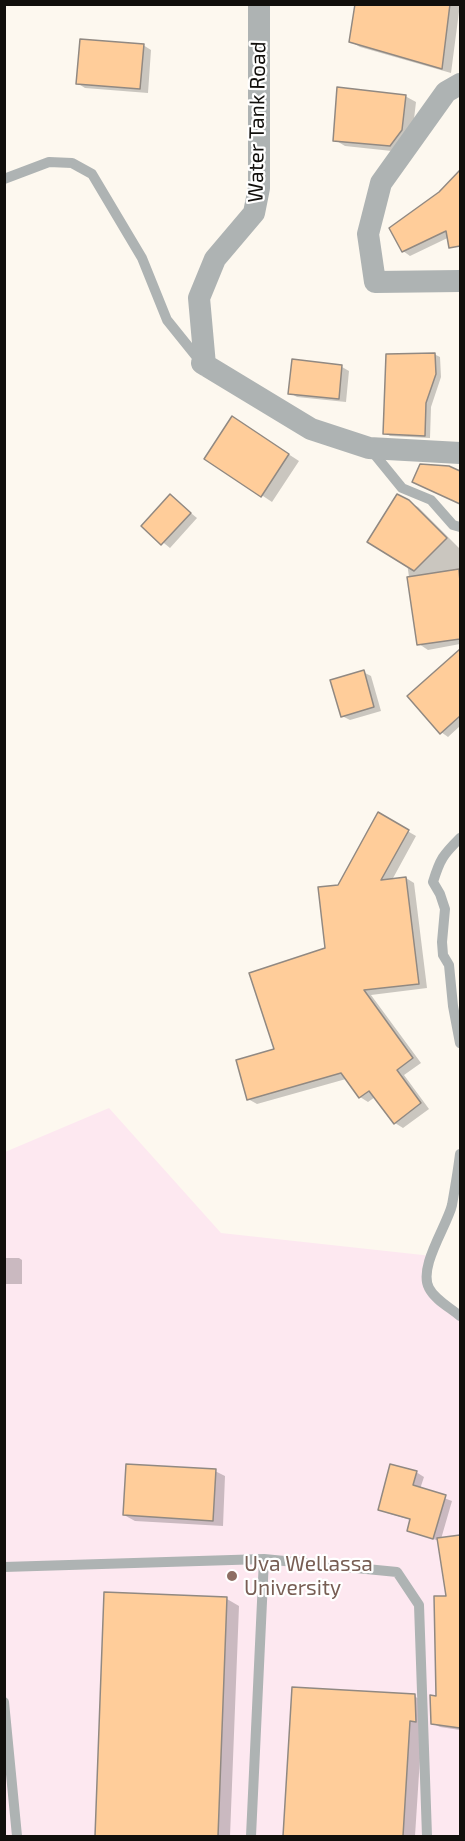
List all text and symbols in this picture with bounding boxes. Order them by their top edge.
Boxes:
street label: Water Tank Road [243,41,271,203]
place label: Uva Wellassa University [244,1551,373,1601]
marker: Uva Wellassa University [225,1569,239,1583]

